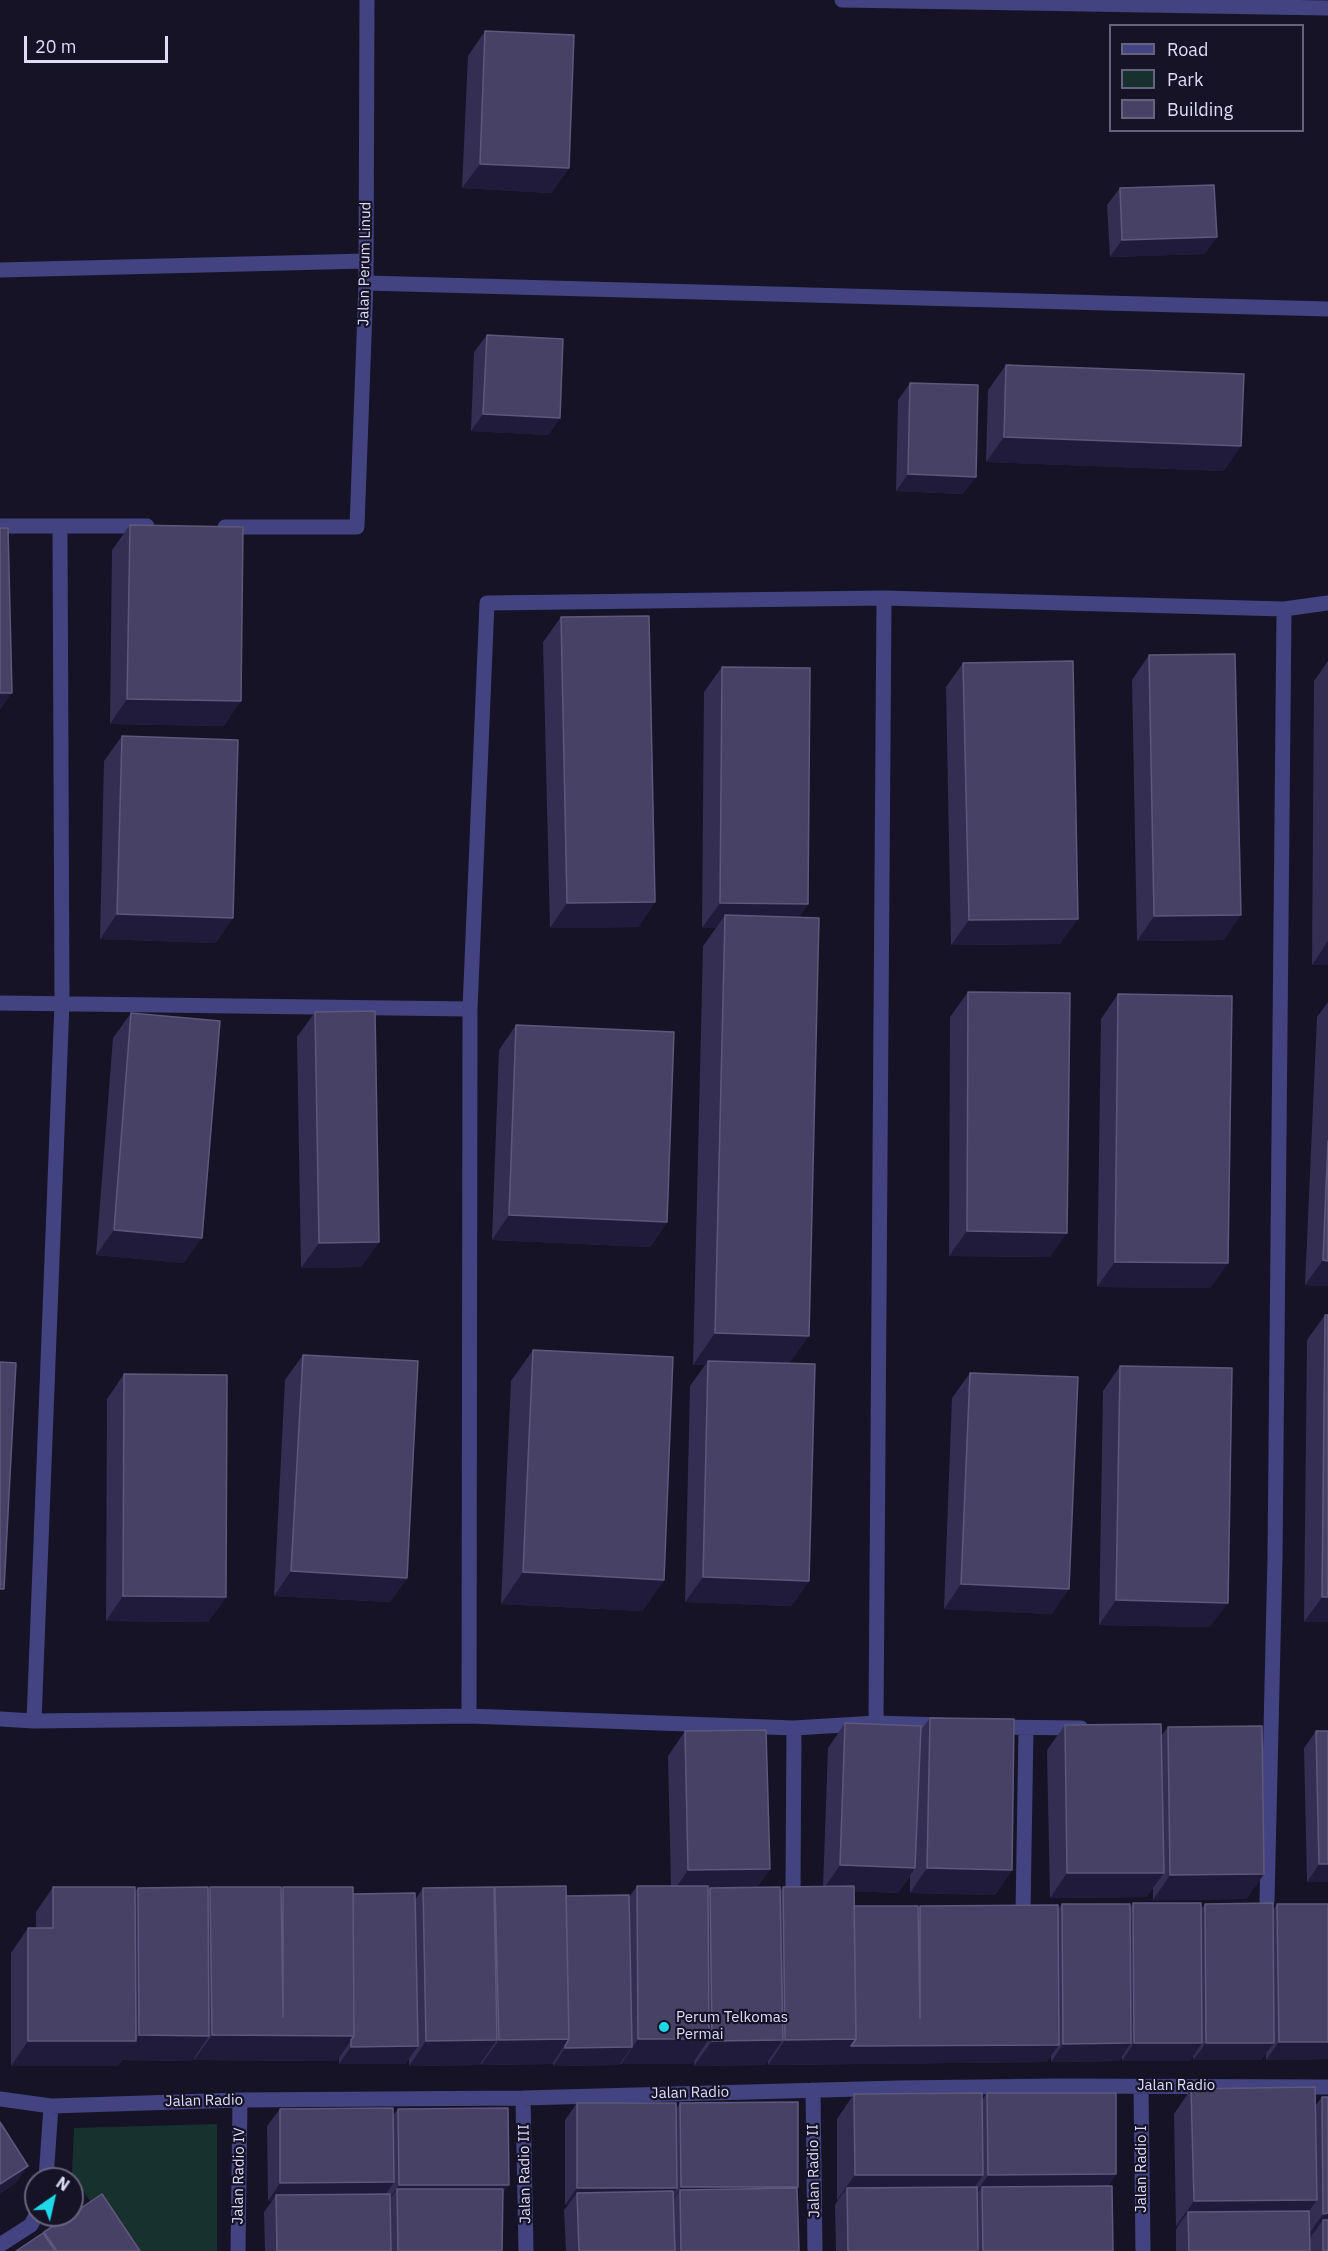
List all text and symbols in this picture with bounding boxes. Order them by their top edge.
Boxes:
scale bar [27,24,171,62]
legend [1109,24,1304,132]
text: 20 m [35,35,77,58]
text: Road [1167,38,1208,61]
text: Park [1167,68,1203,91]
text: Building [1167,98,1233,121]
street label: Jalan Perum Linud [355,202,375,326]
place label: Perum Telkomas Permai [676,2009,788,2044]
marker: Perum Telkomas Permai [657,2020,671,2034]
street label: Jalan Radio [1137,2077,1215,2095]
street label: Jalan Radio [651,2083,729,2103]
street label: Jalan Radio [165,2091,243,2111]
street label: Jalan Radio III [515,2124,535,2224]
street label: Jalan Radio II [804,2124,824,2218]
street label: Jalan Radio I [1133,2125,1151,2213]
street label: Jalan Radio IV [229,2127,249,2225]
north arrow [24,2167,84,2227]
text: N [53,2172,73,2195]

